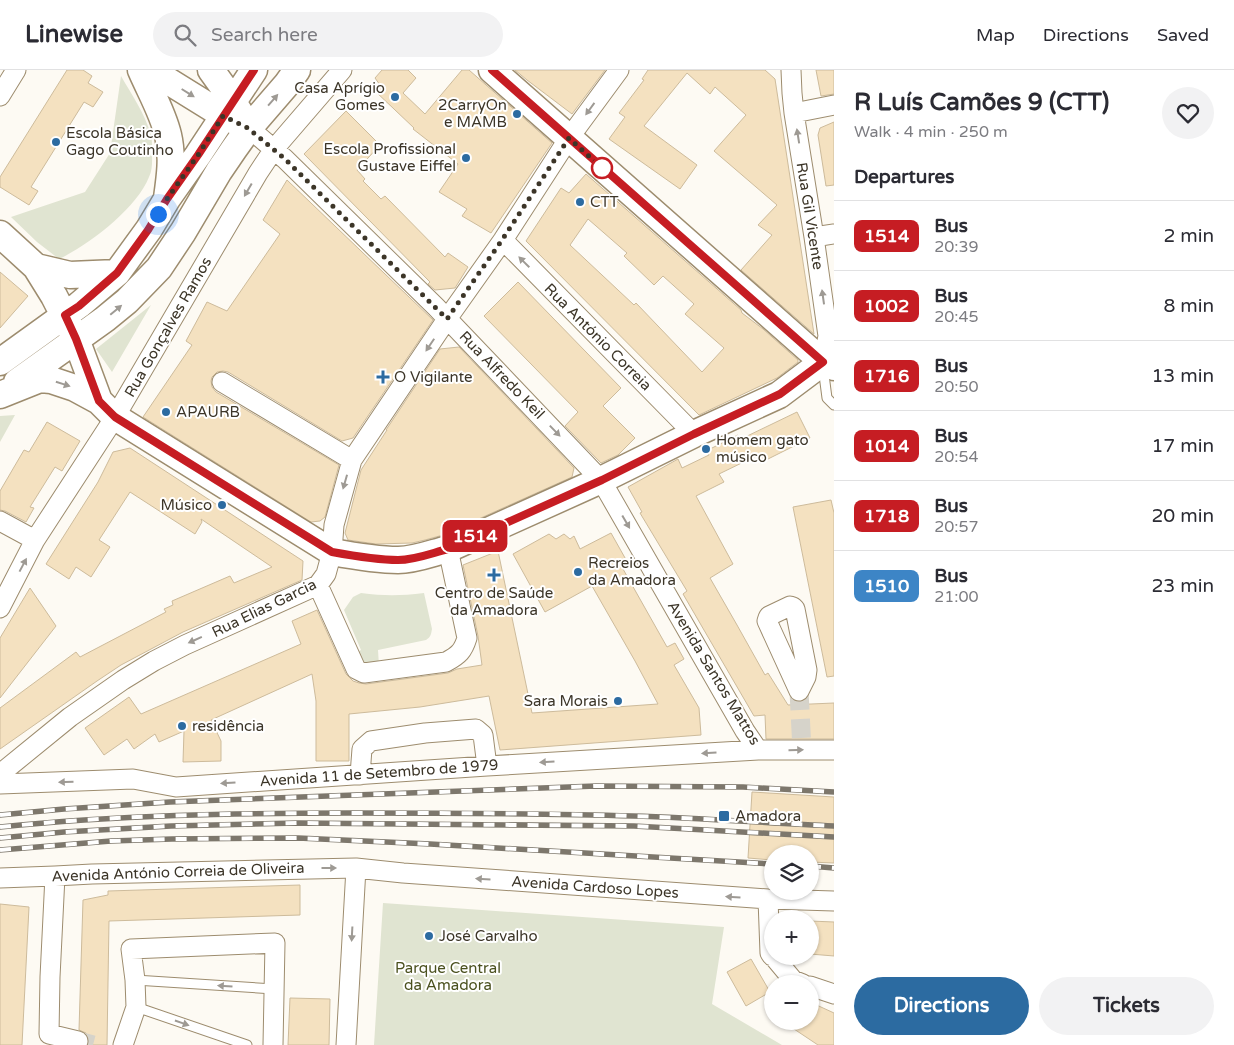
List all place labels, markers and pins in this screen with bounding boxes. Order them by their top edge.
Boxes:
place label: Casa Aprígio Gomes [294,79,385,114]
marker: Casa Aprígio Gomes [389,91,401,103]
place label: 2CarryOn e MAMB [438,96,507,131]
marker: 2CarryOn e MAMB [511,108,523,120]
place label: Escola Básica Gago Coutinho [66,124,174,159]
marker: Escola Básica Gago Coutinho [50,136,62,148]
place label: Escola Profissional Gustave Eiffel [324,140,456,175]
marker: Escola Profissional Gustave Eiffel [460,152,472,164]
unlabelled marker [591,157,613,179]
place label: CTT [590,193,619,211]
marker: CTT [574,196,586,208]
place label: O Vigilante [394,368,473,386]
marker: O Vigilante [376,370,390,384]
place label: APAURB [176,403,240,421]
marker: APAURB [160,406,172,418]
place label: Homem gato músico [716,431,809,466]
marker: Homem gato músico [700,443,712,455]
place label: Músico [161,496,212,514]
marker: Músico [216,499,228,511]
place label: Recreios da Amadora [588,554,676,589]
marker: Recreios da Amadora [572,566,584,578]
marker: Centro de Saúde da Amadora [487,568,501,582]
place label: Centro de Saúde da Amadora [435,584,553,619]
place label: Sara Morais [524,692,608,710]
marker: Sara Morais [612,695,624,707]
place label: residência [192,717,264,735]
marker: residência [176,720,188,732]
place label: Amadora [735,807,801,825]
marker: Amadora [717,809,731,823]
place label: José Carvalho [439,927,538,945]
marker: José Carvalho [423,930,435,942]

